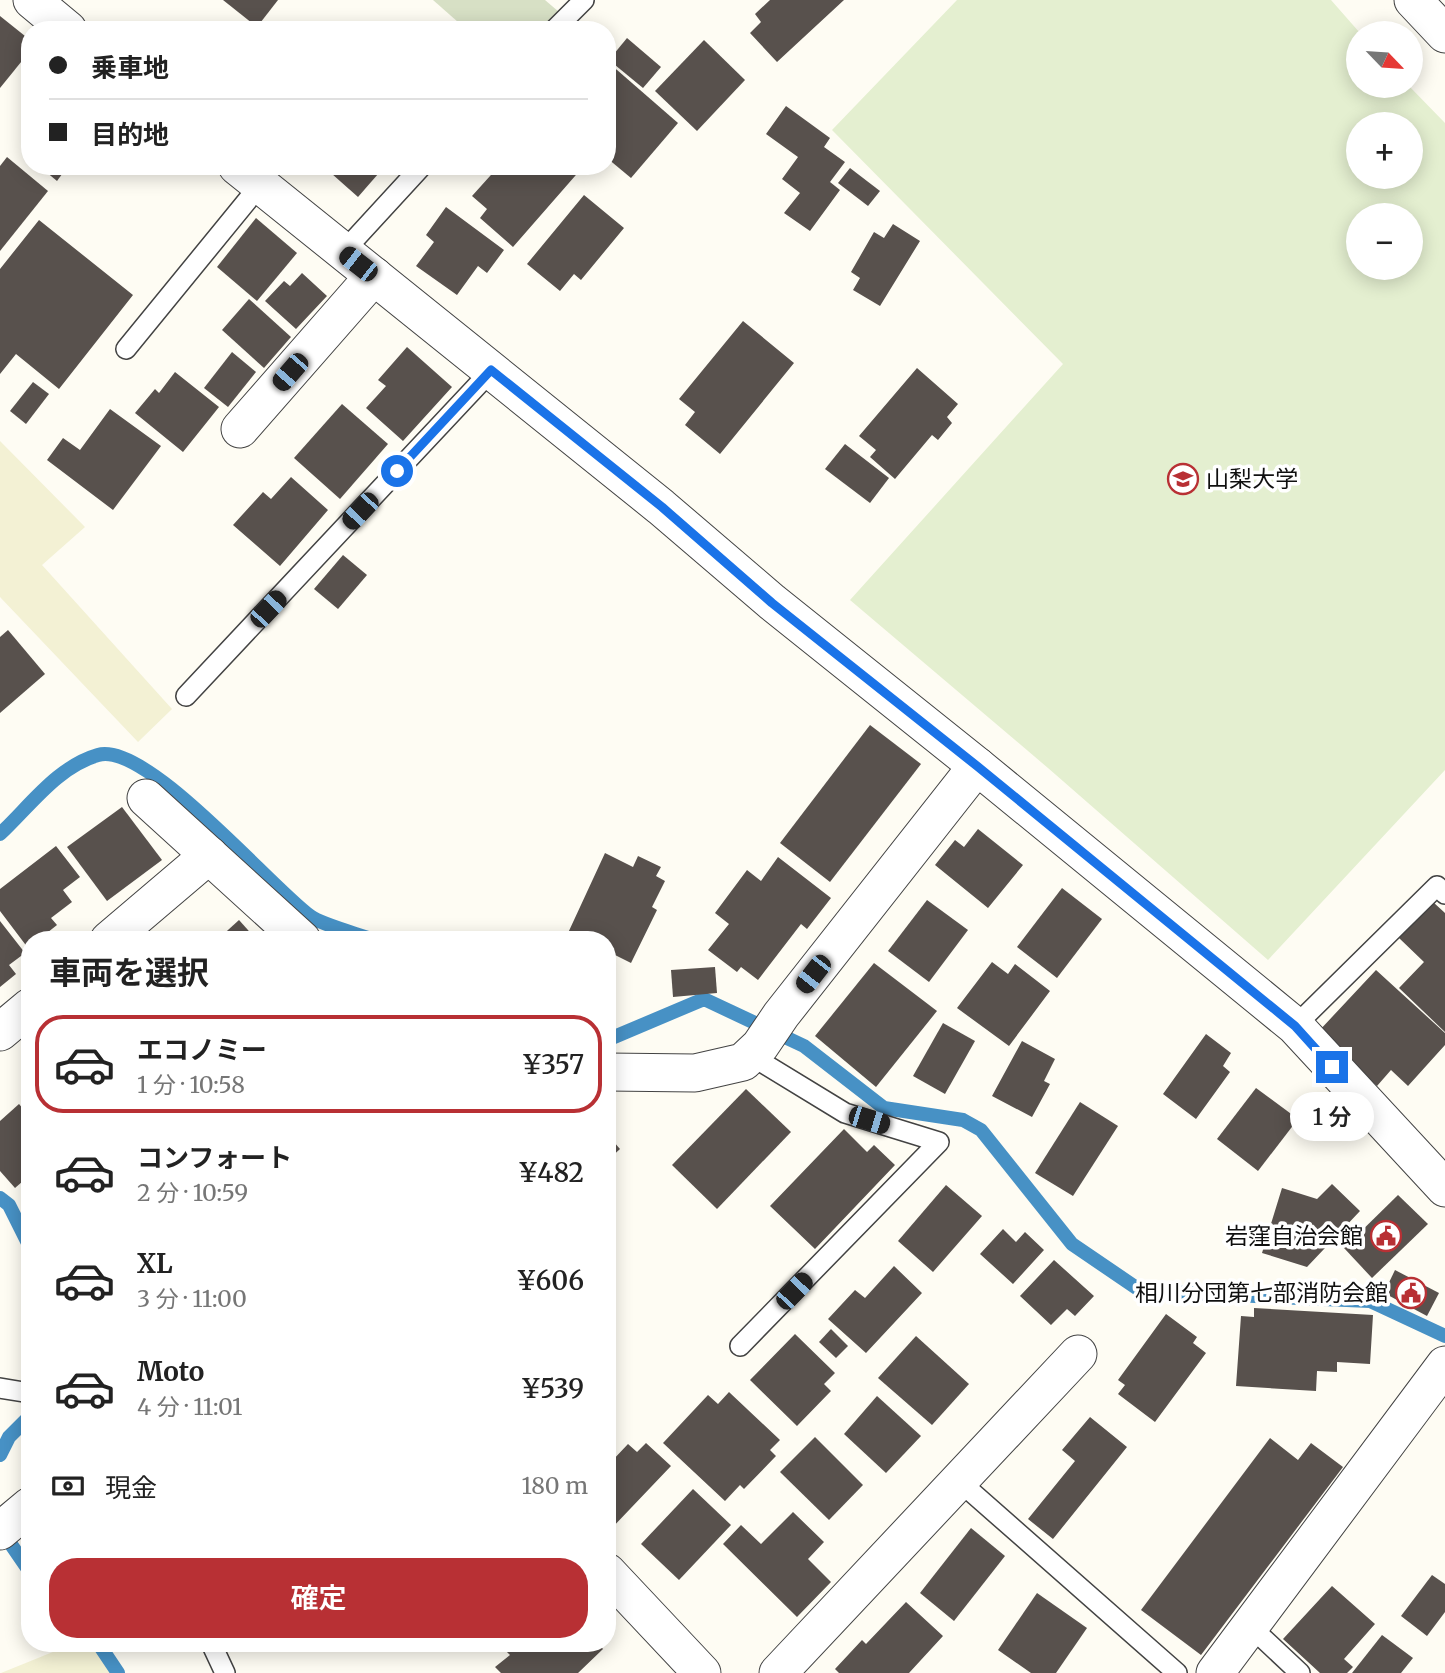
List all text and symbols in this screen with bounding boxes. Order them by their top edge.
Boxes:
north arrow [1346,21,1423,98]
map controls [1346,21,1423,280]
text: 乗車地 [91,51,169,84]
button: + [1346,112,1423,189]
text: 目的地 [91,118,169,151]
button: − [1346,203,1423,280]
car [335,243,382,285]
car [269,349,312,395]
route start [381,455,413,487]
school or university icon: 山梨大学 [1166,462,1200,496]
place label: 山梨大学 [1206,464,1298,493]
car [338,488,383,534]
car [246,586,291,632]
car [792,951,835,997]
text: 車両を選択 [49,953,209,993]
icon: car [53,1033,116,1096]
text: エコノミー [137,1033,267,1066]
text: ¥357 [522,1048,584,1081]
route end [1316,1051,1348,1083]
text: 1 分 · 10:58 [137,1070,245,1099]
callout: 1 分 [1290,1092,1374,1140]
text: 1 分 [1313,1102,1351,1131]
car [846,1104,893,1136]
icon: car [53,1141,116,1204]
text: コンフォート [137,1141,292,1174]
text: ¥482 [518,1156,584,1189]
text: 2 分 · 10:59 [137,1178,248,1207]
public building icon: 岩窪自治会館 [1369,1219,1403,1253]
place label: 岩窪自治会館 [1225,1221,1363,1250]
text: XL [137,1247,173,1280]
icon: car [53,1249,116,1312]
text: ¥606 [516,1264,584,1297]
car [772,1269,817,1313]
public building icon: 相川分団第七部消防会館 [1394,1276,1428,1310]
place label: 相川分団第七部消防会館 [1135,1278,1388,1307]
text: 3 分 · 11:00 [137,1284,247,1313]
text: Moto [137,1355,204,1388]
icon: car [53,1357,116,1420]
text: ¥539 [521,1372,584,1405]
text: 4 分 · 11:01 [137,1392,242,1421]
icon: cash [49,1467,87,1505]
text: 現金 [105,1471,157,1504]
text: 180 m [522,1471,588,1500]
button: 確定 [49,1558,588,1638]

